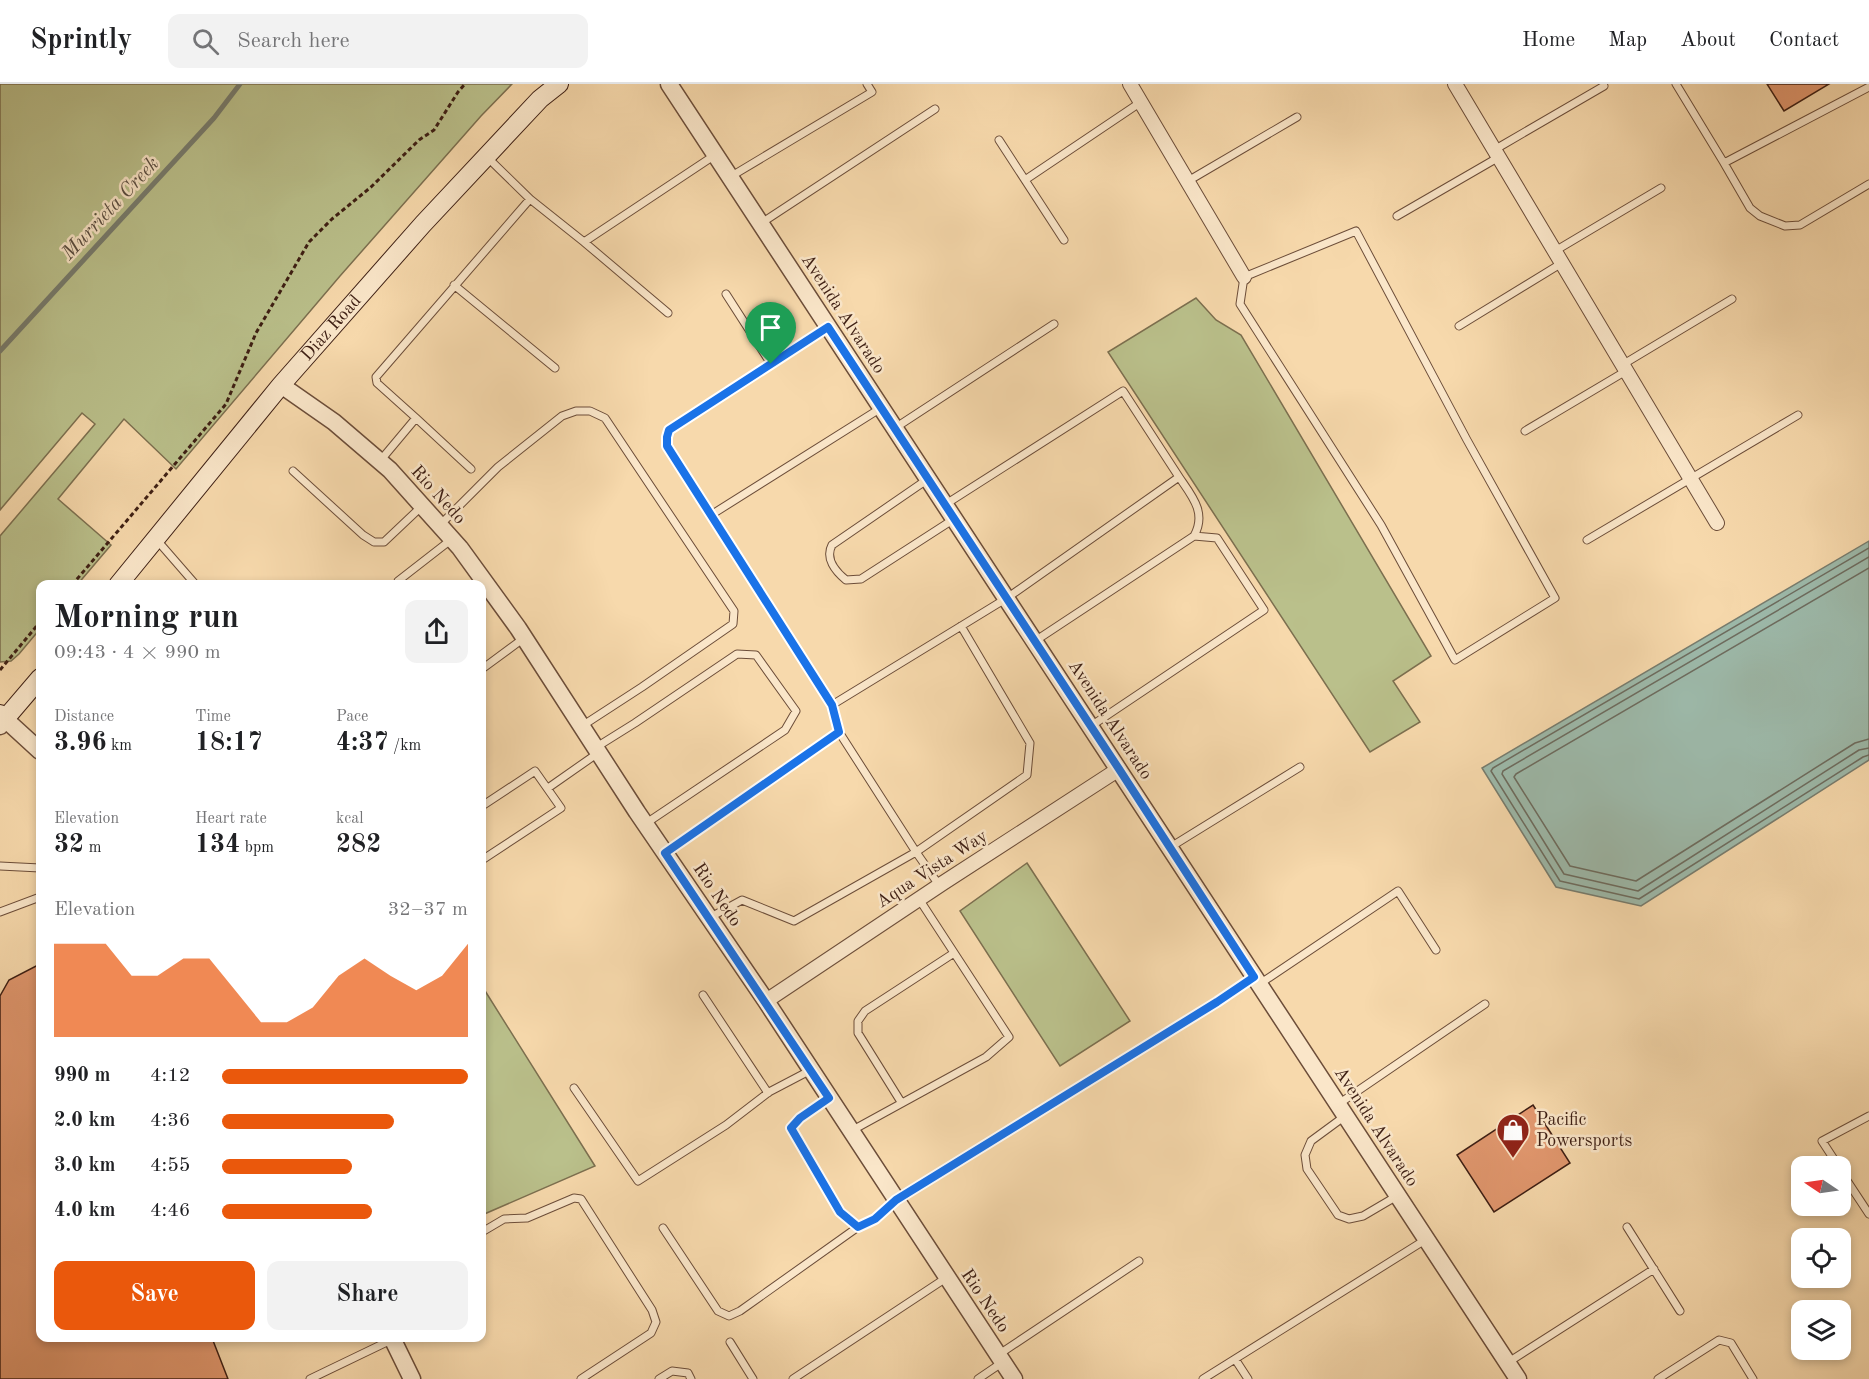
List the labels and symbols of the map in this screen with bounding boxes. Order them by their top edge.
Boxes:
water label: Murrieta Creek [58,154,164,265]
street label: Avenida Alvarado [798,251,888,377]
street label: Diaz Road [298,292,365,364]
pin [745,302,796,364]
street label: Rio Nedo [407,462,469,528]
street label: Avenida Alvarado [1065,657,1155,783]
street label: Aqua Vista Way [873,826,991,911]
street label: Rio Nedo [689,860,745,930]
street label: Avenida Alvarado [1331,1064,1421,1190]
place label: Pacific Powersports [1536,1111,1632,1150]
shop icon: Pacific Powersports [1495,1112,1531,1159]
north arrow [1791,1156,1851,1216]
street label: Rio Nedo [957,1266,1013,1336]

